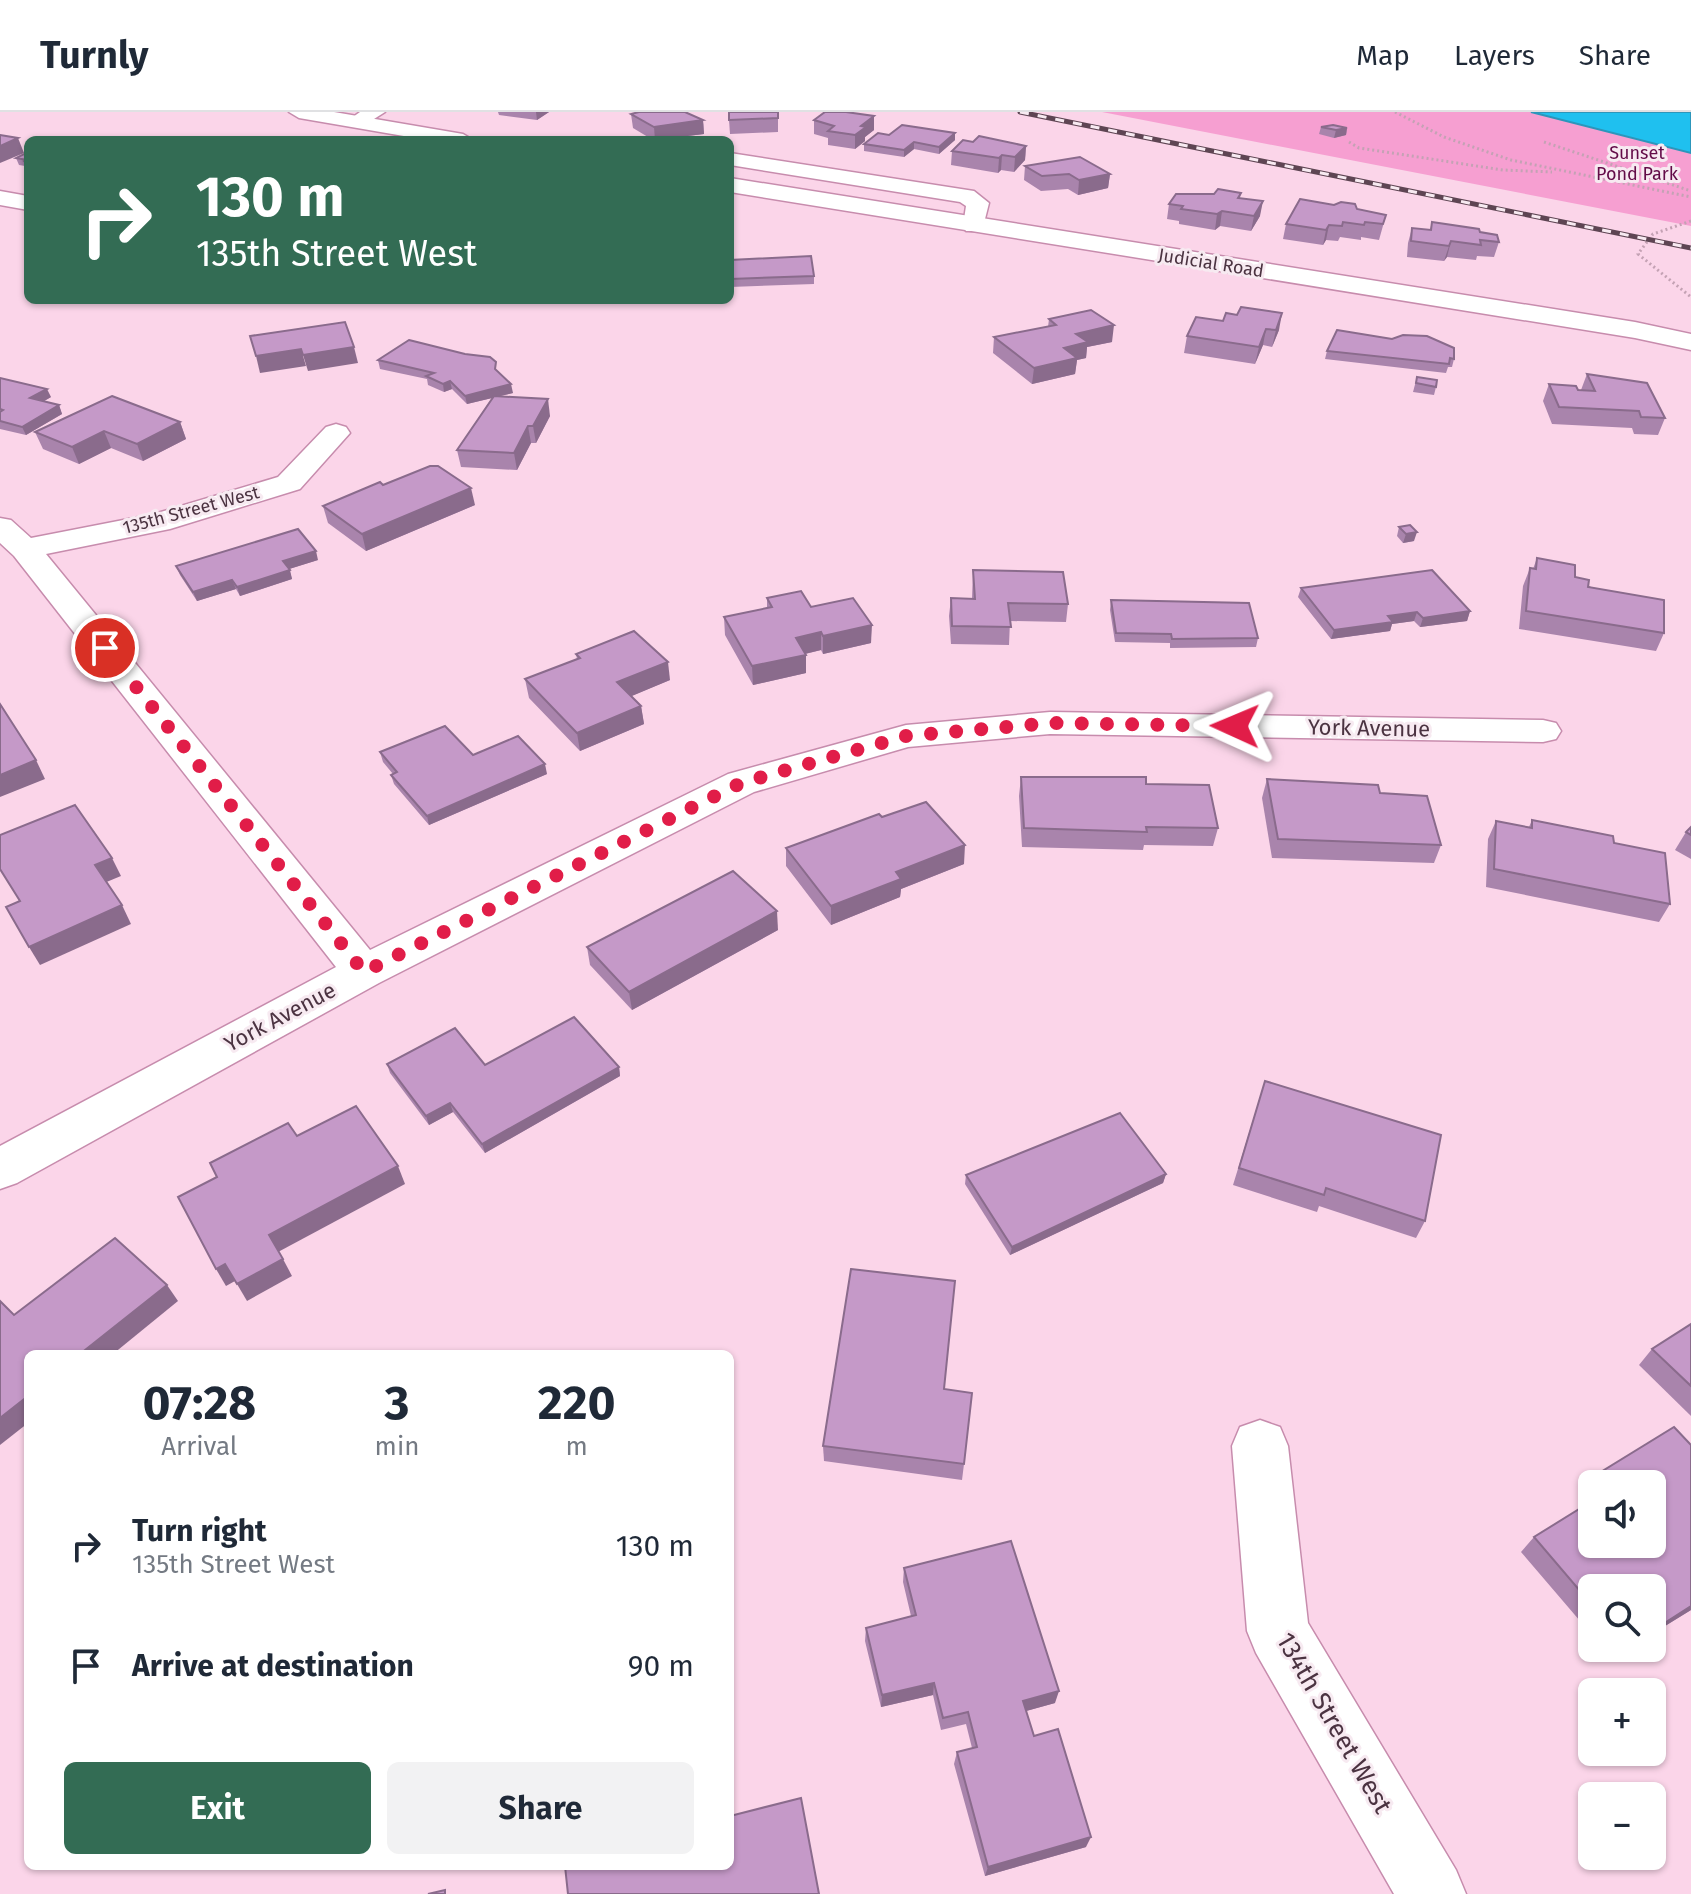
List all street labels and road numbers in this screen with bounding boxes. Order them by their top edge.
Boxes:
street label: Judicial Road [1157,244,1265,282]
street label: 135th Street West [120,481,262,539]
street label: York Avenue [1308,713,1430,743]
street label: York Avenue [220,976,340,1058]
street label: 134th Street West [1270,1627,1399,1820]

